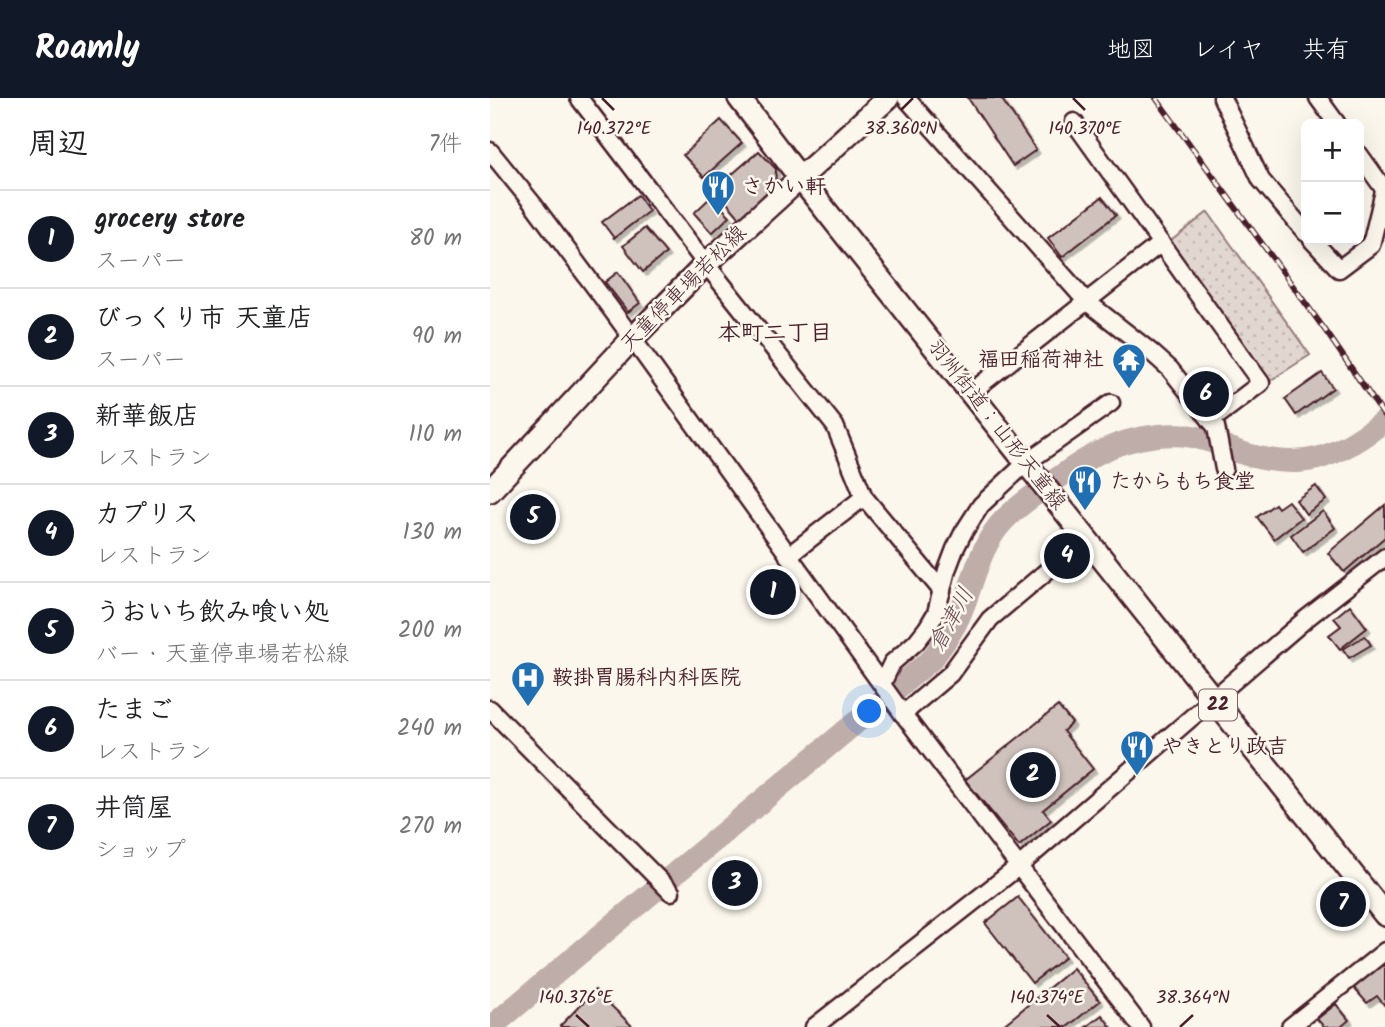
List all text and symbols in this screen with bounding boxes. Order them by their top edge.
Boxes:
text: Roamly [35,23,140,76]
text: 地図 [1107,31,1155,70]
text: レイヤ [1193,31,1264,70]
text: 共有 [1302,31,1350,70]
text: 140.372°E [577,115,652,144]
text: 38.360°N [865,115,937,144]
text: 140.370°E [1048,115,1122,144]
map controls [1301,119,1364,245]
button: + [1301,119,1364,182]
text: 周辺 [28,121,88,169]
text: 7件 [428,127,462,163]
restaurant icon: さかい軒 [699,168,737,217]
place label: さかい軒 [742,171,826,204]
button: − [1301,182,1364,245]
text: grocery store [95,199,245,241]
street label: 天童停車場若松線 [613,218,755,360]
text: 1 [48,221,54,257]
text: 80 m [409,221,462,257]
text: スーパー [95,244,186,280]
text: びっくり市 天童店 [95,298,313,340]
district label: 本町二丁目 [718,316,833,352]
text: 2 [44,319,58,355]
text: 90 m [412,319,462,355]
street label: 羽州街道；山形天童線 [918,332,1074,518]
temple icon: 福田稲荷神社 [1110,341,1148,390]
text: スーパー [95,343,186,379]
place label: 福田稲荷神社 [978,344,1104,377]
pin: 6 [1183,368,1229,420]
text: 新華飯店 [95,396,199,438]
text: 3 [45,417,57,453]
text: 110 m [409,417,462,453]
text: レストラン [95,441,212,477]
restaurant icon: たからもち食堂 [1066,463,1104,512]
place label: たからもち食堂 [1110,466,1255,499]
pin: 5 [510,491,556,543]
text: カプリス [95,494,199,536]
text: 4 [45,515,57,551]
text: 130 m [403,515,462,551]
pin: 4 [1044,530,1090,582]
text: レストラン [95,539,212,575]
pin: 1 [750,566,796,618]
water label: 倉津川 [920,581,984,659]
text: うおいち飲み喰い処 [95,592,329,634]
text: 5 [45,613,57,649]
text: 200 m [398,613,462,649]
text: バー · 天童停車場若松線 [95,637,349,673]
hospital icon: 鞍掛胃腸科内科医院 [509,659,547,708]
place label: 鞍掛胃腸科内科医院 [552,662,741,695]
text: たまご [95,690,173,732]
road number: 22 [1199,690,1237,720]
your location [852,694,886,728]
text: 6 [45,711,57,747]
text: 240 m [397,711,462,747]
restaurant icon: やきとり政吉 [1118,728,1156,777]
place label: やきとり政吉 [1162,731,1288,764]
text: レストラン [95,735,212,771]
pin: 2 [1010,749,1056,801]
text: 井筒屋 [95,788,173,830]
text: 7 [46,809,56,845]
text: 270 m [399,809,462,845]
text: ショップ [95,833,186,869]
pin: 3 [712,857,758,909]
pin: 7 [1320,878,1366,930]
text: 140.376°E [539,984,613,1013]
text: 140.374°E [1010,984,1084,1013]
text: 38.364°N [1156,984,1230,1013]

